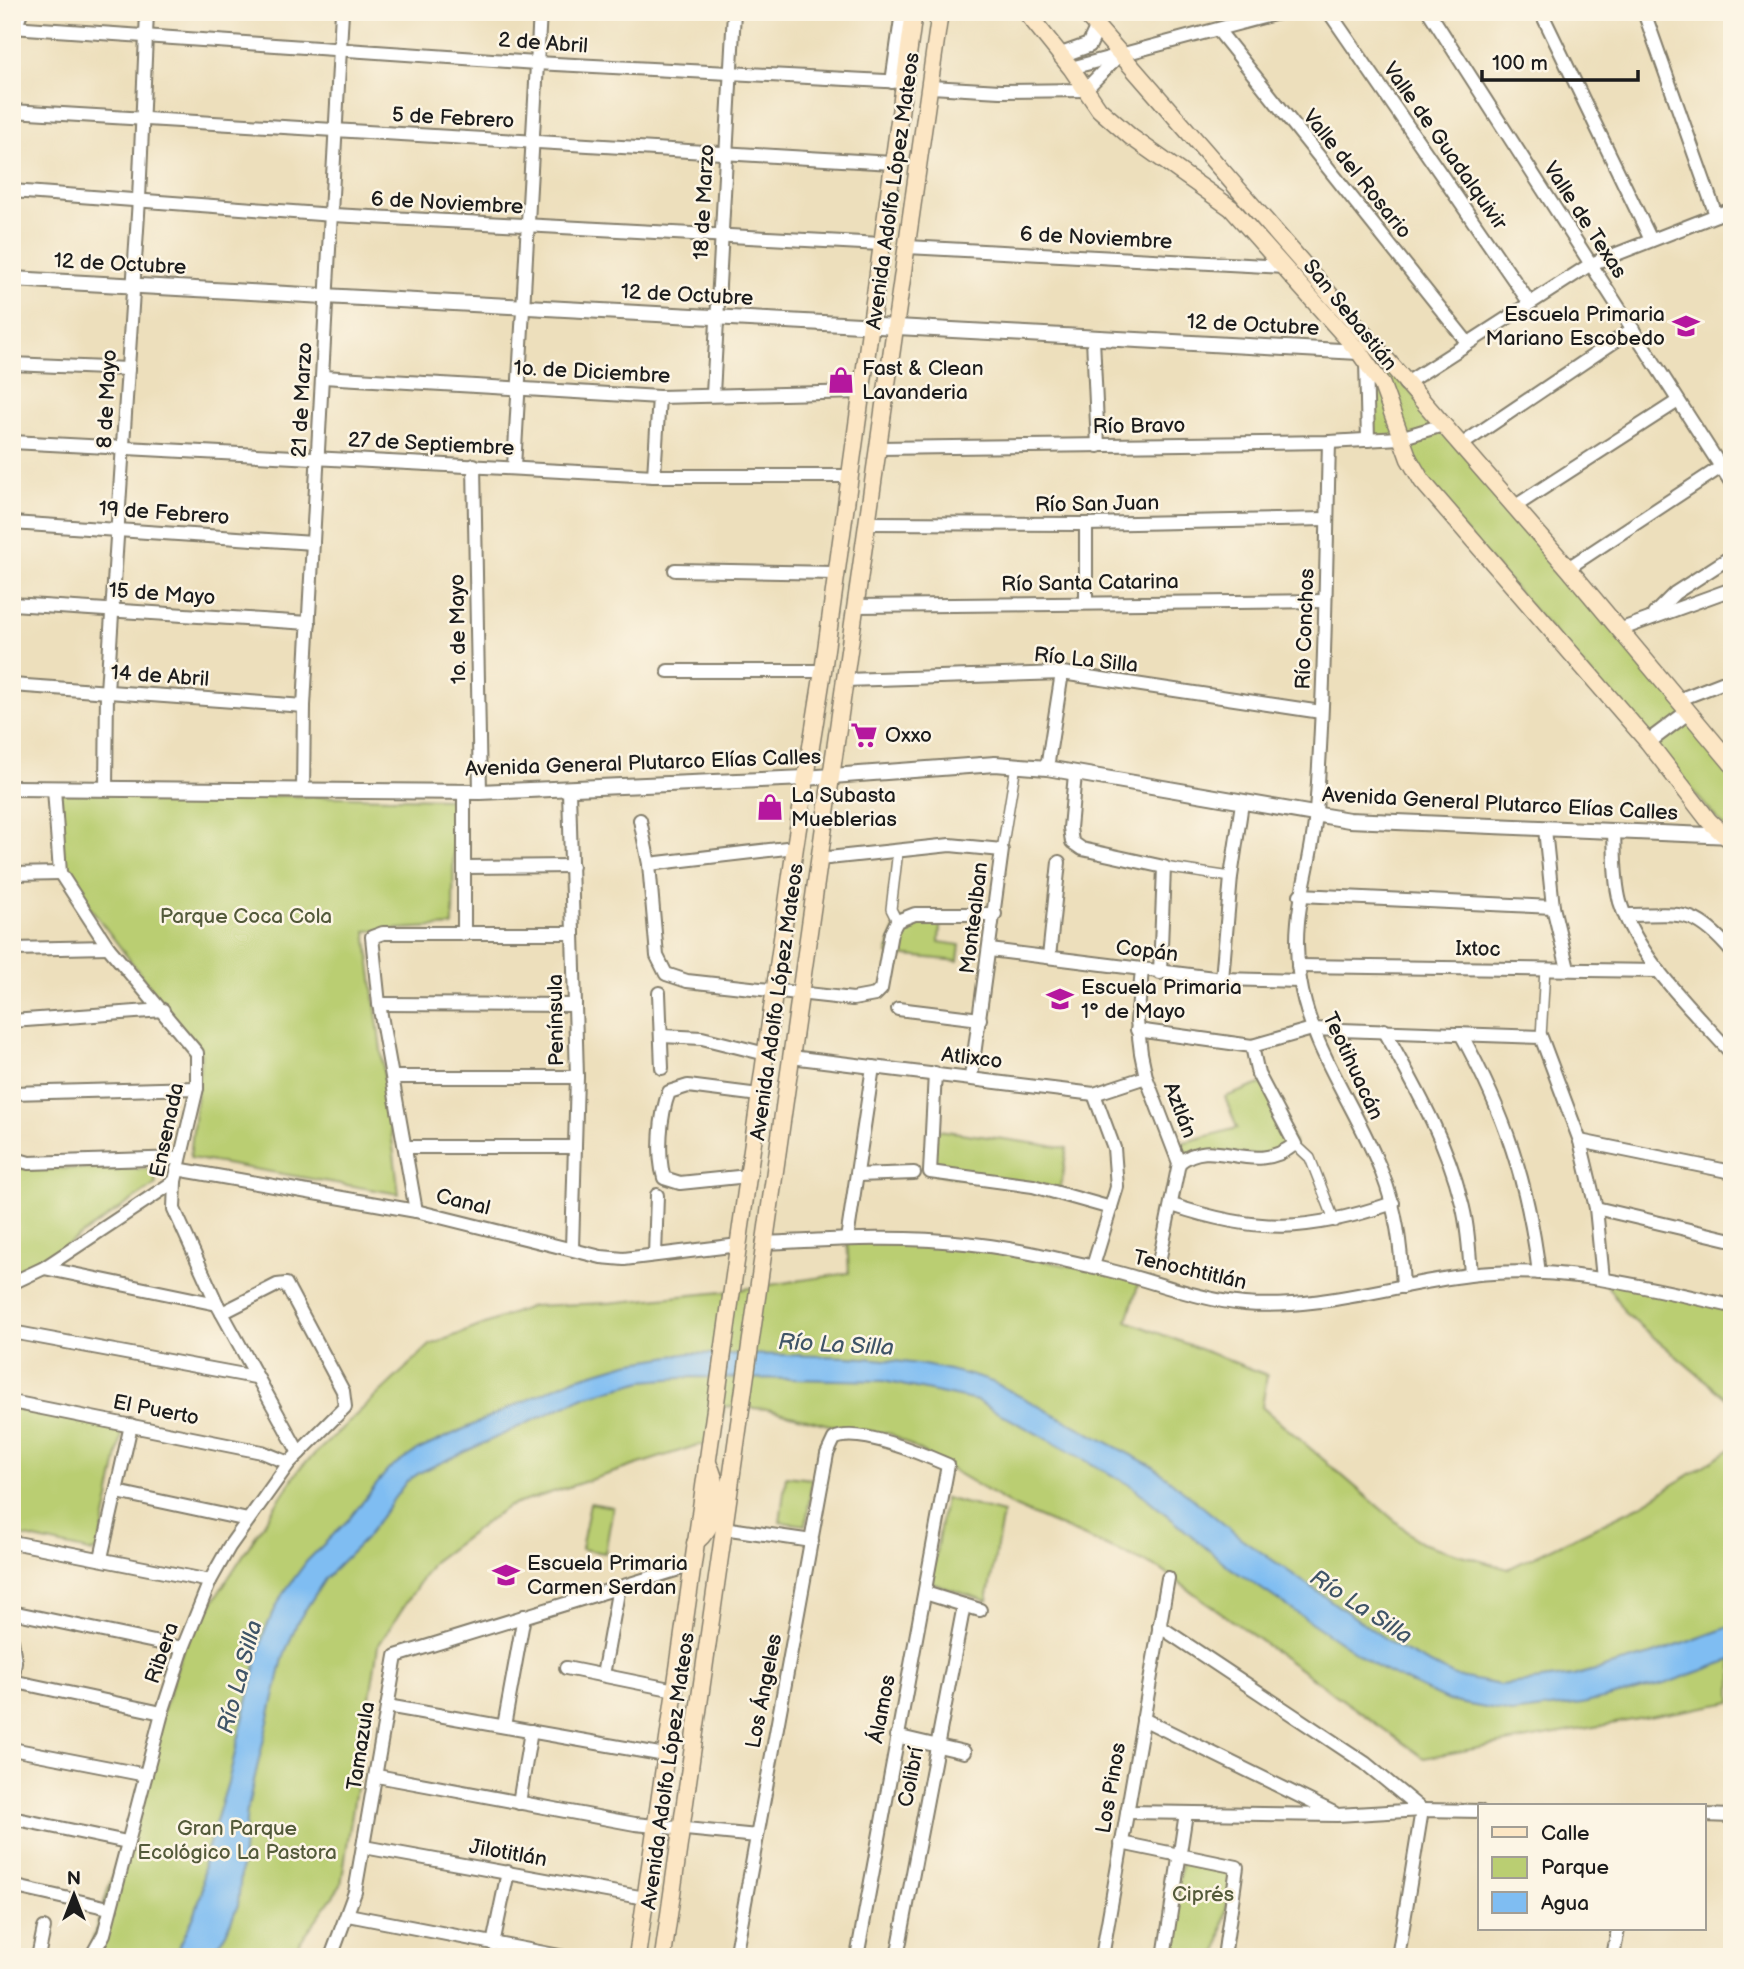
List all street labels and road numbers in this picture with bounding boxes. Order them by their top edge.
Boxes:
street label: 2 de Abril [497,27,589,59]
street label: Avenida Adolfo López Mateos [861,51,925,331]
street label: Valle de Guadalquivir [1378,57,1513,235]
street label: 5 de Febrero [391,102,515,134]
street label: Valle del Rosario [1297,104,1417,244]
street label: 18 de Marzo [688,143,720,261]
street label: Valle de Texas [1538,157,1632,283]
street label: 6 de Noviembre [370,187,524,219]
street label: 6 de Noviembre [1019,222,1173,254]
street label: 12 de Octubre [53,248,187,280]
street label: San Sebastián [1297,254,1403,376]
street label: 12 de Octubre [620,279,754,311]
street label: 12 de Octubre [1186,309,1320,341]
street label: 21 de Marzo [286,342,318,458]
street label: 8 de Mayo [92,349,122,449]
street label: 1o. de Diciembre [513,355,671,389]
street label: Río Bravo [1092,413,1186,439]
street label: 27 de Septiembre [347,427,515,461]
street label: Río San Juan [1035,490,1159,518]
street label: 19 de Febrero [98,496,230,530]
street label: Río Conchos [1290,568,1320,690]
street label: Río Santa Catarina [1001,569,1179,597]
street label: 1o. de Mayo [445,574,471,684]
street label: 15 de Mayo [108,578,216,610]
street label: Río La Silla [1033,642,1139,678]
street label: 14 de Abril [110,660,210,692]
street label: Avenida General Plutarco Elías Calles [464,744,822,782]
street label: Avenida General Plutarco Elías Calles [1321,782,1679,826]
street label: Montealban [955,861,993,975]
street label: Avenida Adolfo López Mateos [745,862,809,1142]
street label: Copán [1114,935,1180,967]
street label: Ixtoc [1455,936,1501,962]
street label: Península [543,974,569,1066]
street label: Teotihuacán [1317,1008,1389,1124]
street label: Atlixco [940,1042,1004,1074]
street label: Aztlán [1158,1079,1202,1141]
street label: Ensenada [145,1080,189,1180]
street label: Canal [433,1183,493,1221]
street label: Tenochtitlán [1131,1245,1249,1295]
street label: El Puerto [111,1389,201,1431]
street label: Ribera [140,1619,184,1687]
street label: Avenida Adolfo López Mateos [636,1631,700,1911]
street label: Los Ángeles [741,1632,787,1750]
street label: Álamos [863,1673,901,1745]
street label: Tamazula [342,1700,380,1792]
street label: Los Pinos [1091,1741,1131,1835]
street label: Colibrí [893,1744,929,1809]
street label: Jilotitlán [467,1834,549,1872]

